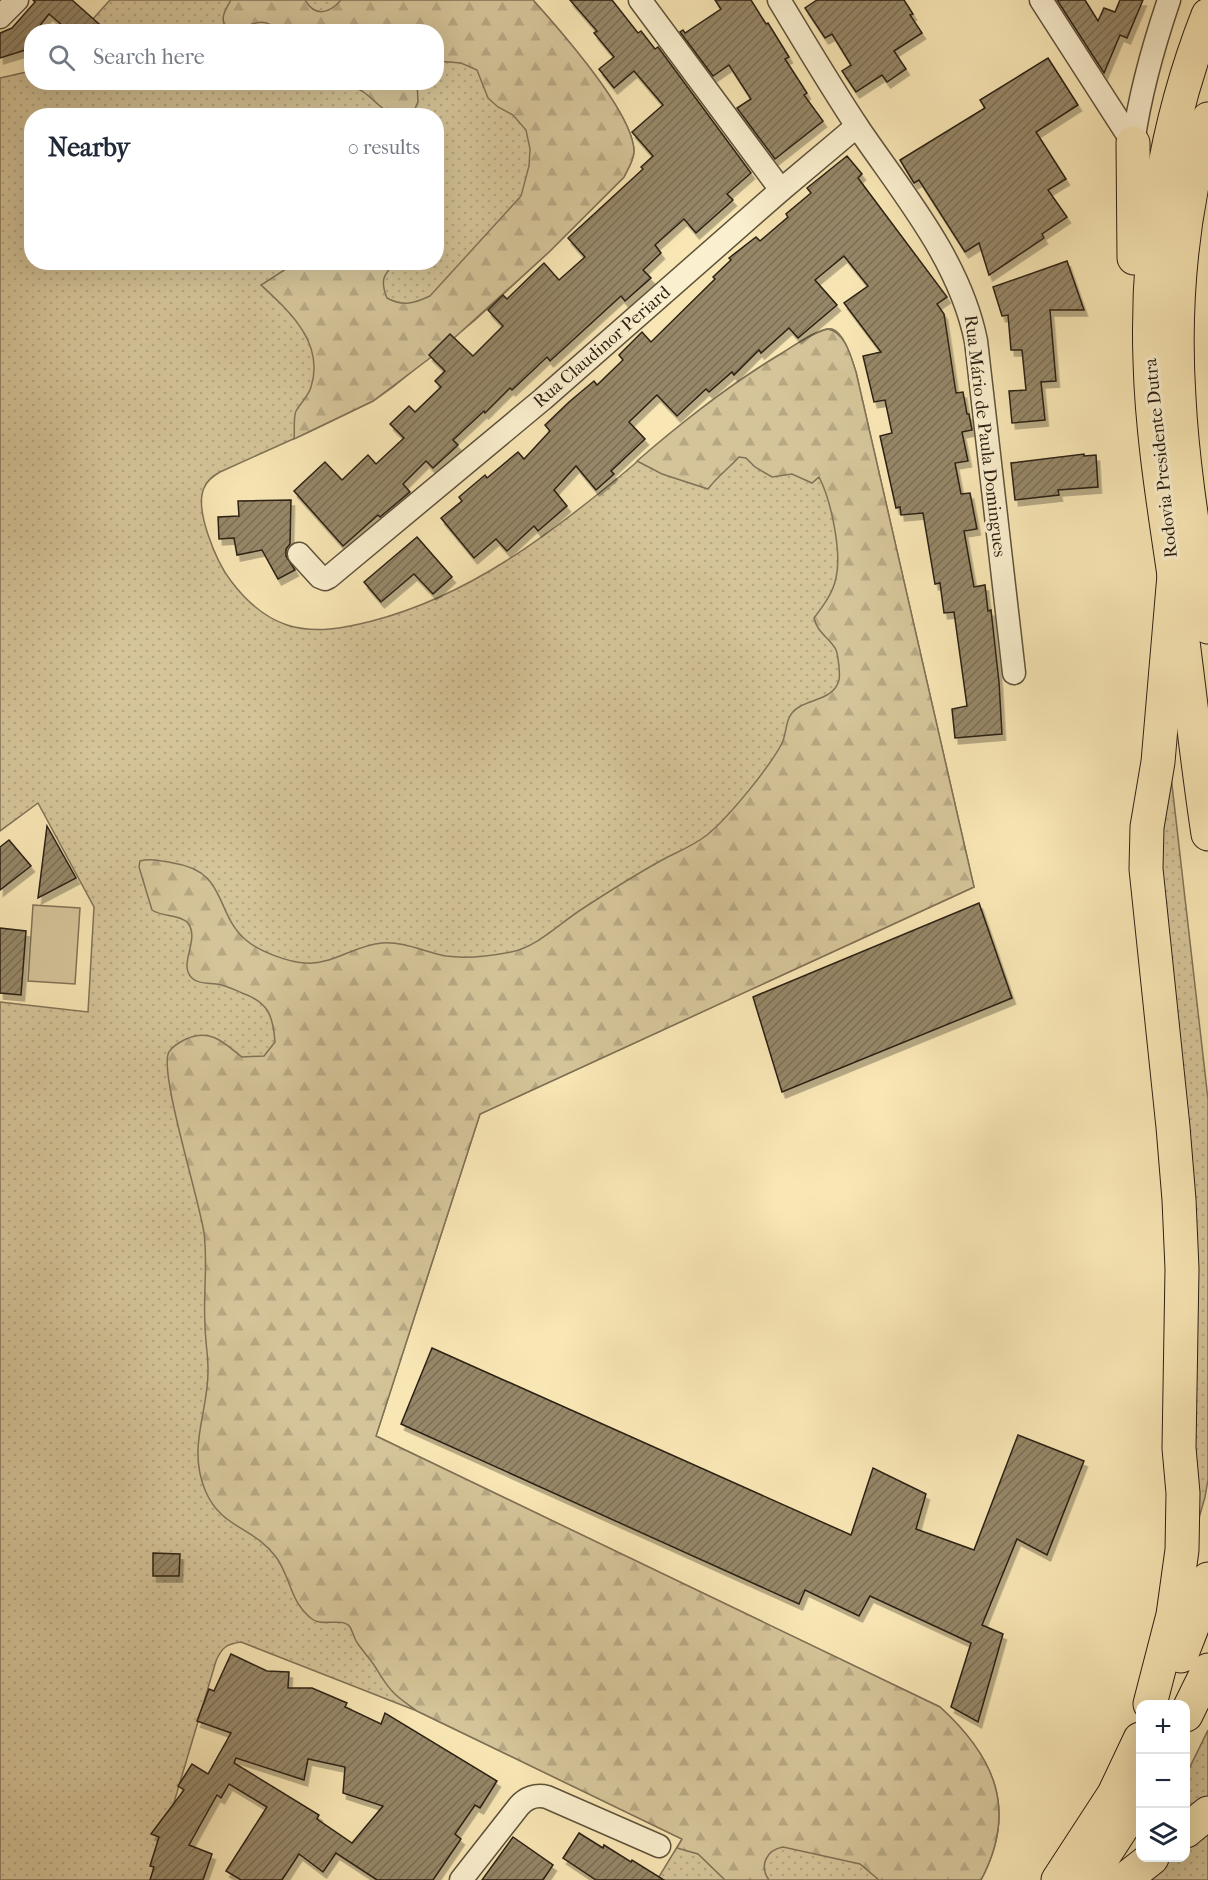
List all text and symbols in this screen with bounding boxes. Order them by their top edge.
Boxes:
search box [24,24,444,90]
icon: search [45,41,78,74]
text: Search here [93,44,205,70]
text: Nearby [48,132,130,163]
text: 0 results [348,136,420,159]
street label: Rua Claudinor Periard [529,282,675,412]
street label: Rua Mário de Paula Domingues [960,314,1010,559]
street label: Rodovia Presidente Dutra [1140,356,1182,559]
map controls [1136,1700,1190,1862]
button: + [1136,1700,1190,1754]
button: − [1136,1754,1190,1808]
button: layers [1136,1808,1190,1862]

